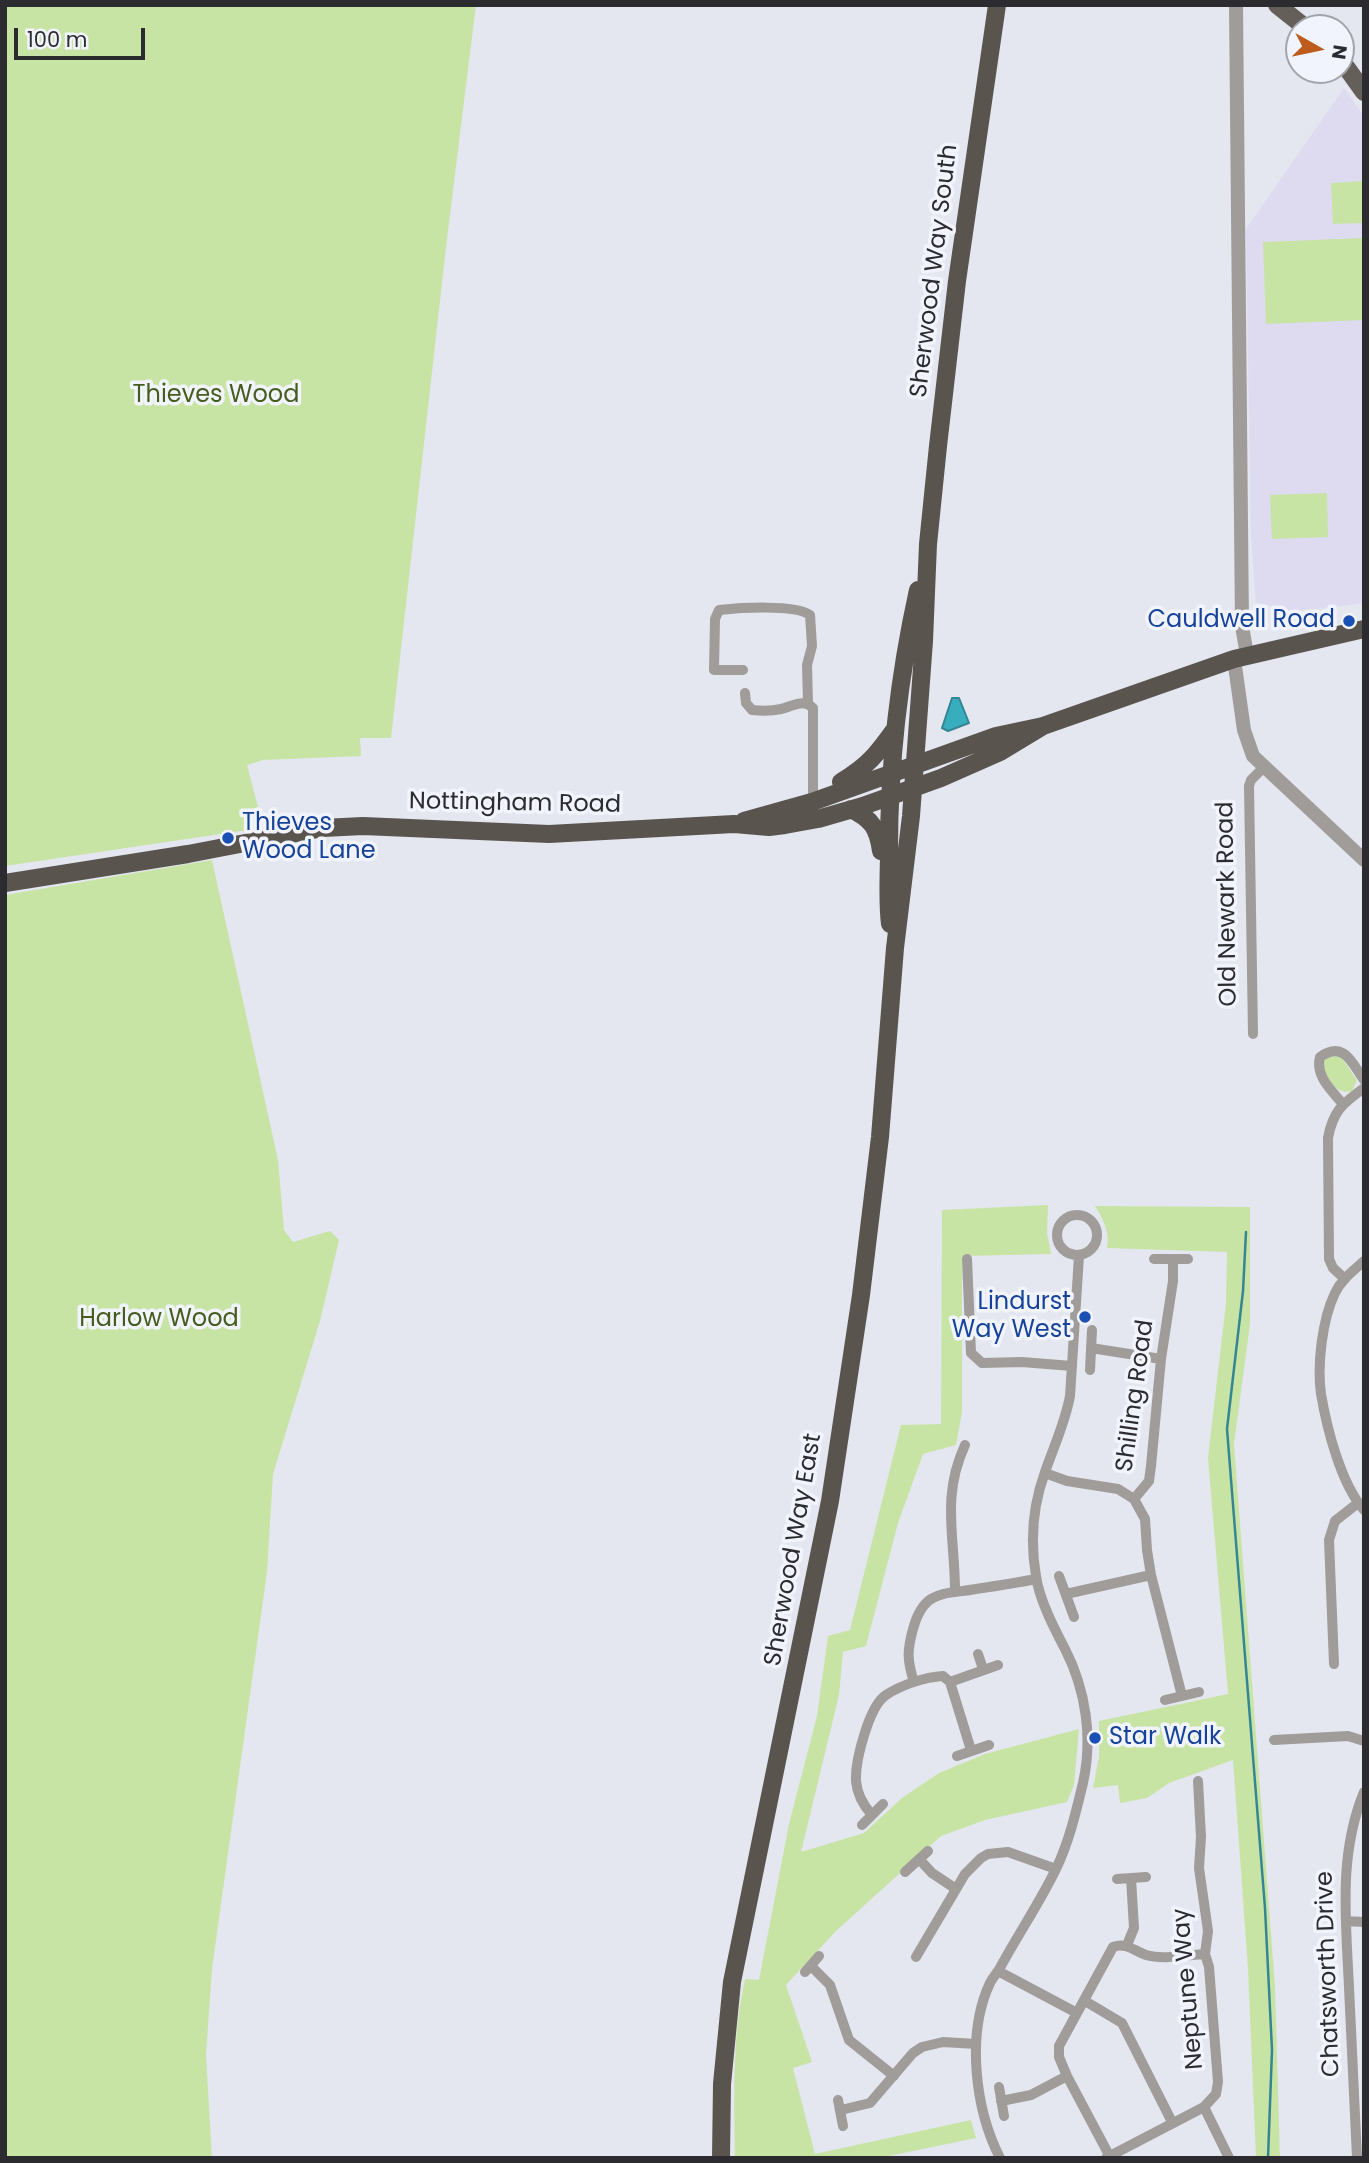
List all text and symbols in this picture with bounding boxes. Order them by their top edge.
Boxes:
scale bar [18,14,149,58]
north arrow [1285,14,1355,84]
text: 100 m [27,25,87,54]
text: N [1325,43,1354,61]
street label: Sherwood Way South [905,143,965,399]
park label: Thieves Wood [133,382,299,410]
place label: Cauldwell Road [1148,607,1335,635]
marker: Cauldwell Road [1341,613,1357,629]
street label: Nottingham Road [409,788,621,820]
street label: Old Newark Road [1212,801,1244,1007]
place label: Thieves Wood Lane [242,810,376,866]
marker: Thieves Wood Lane [220,830,236,846]
place label: Lindurst Way West [952,1289,1071,1345]
park label: Harlow Wood [79,1306,239,1334]
marker: Lindurst Way West [1077,1309,1093,1325]
street label: Shilling Road [1111,1318,1161,1474]
street label: Sherwood Way East [759,1431,829,1669]
place label: Star Walk [1109,1724,1221,1752]
marker: Star Walk [1087,1730,1103,1746]
street label: Chatsworth Drive [1311,1871,1347,2077]
street label: Neptune Way [1168,1907,1210,2071]

